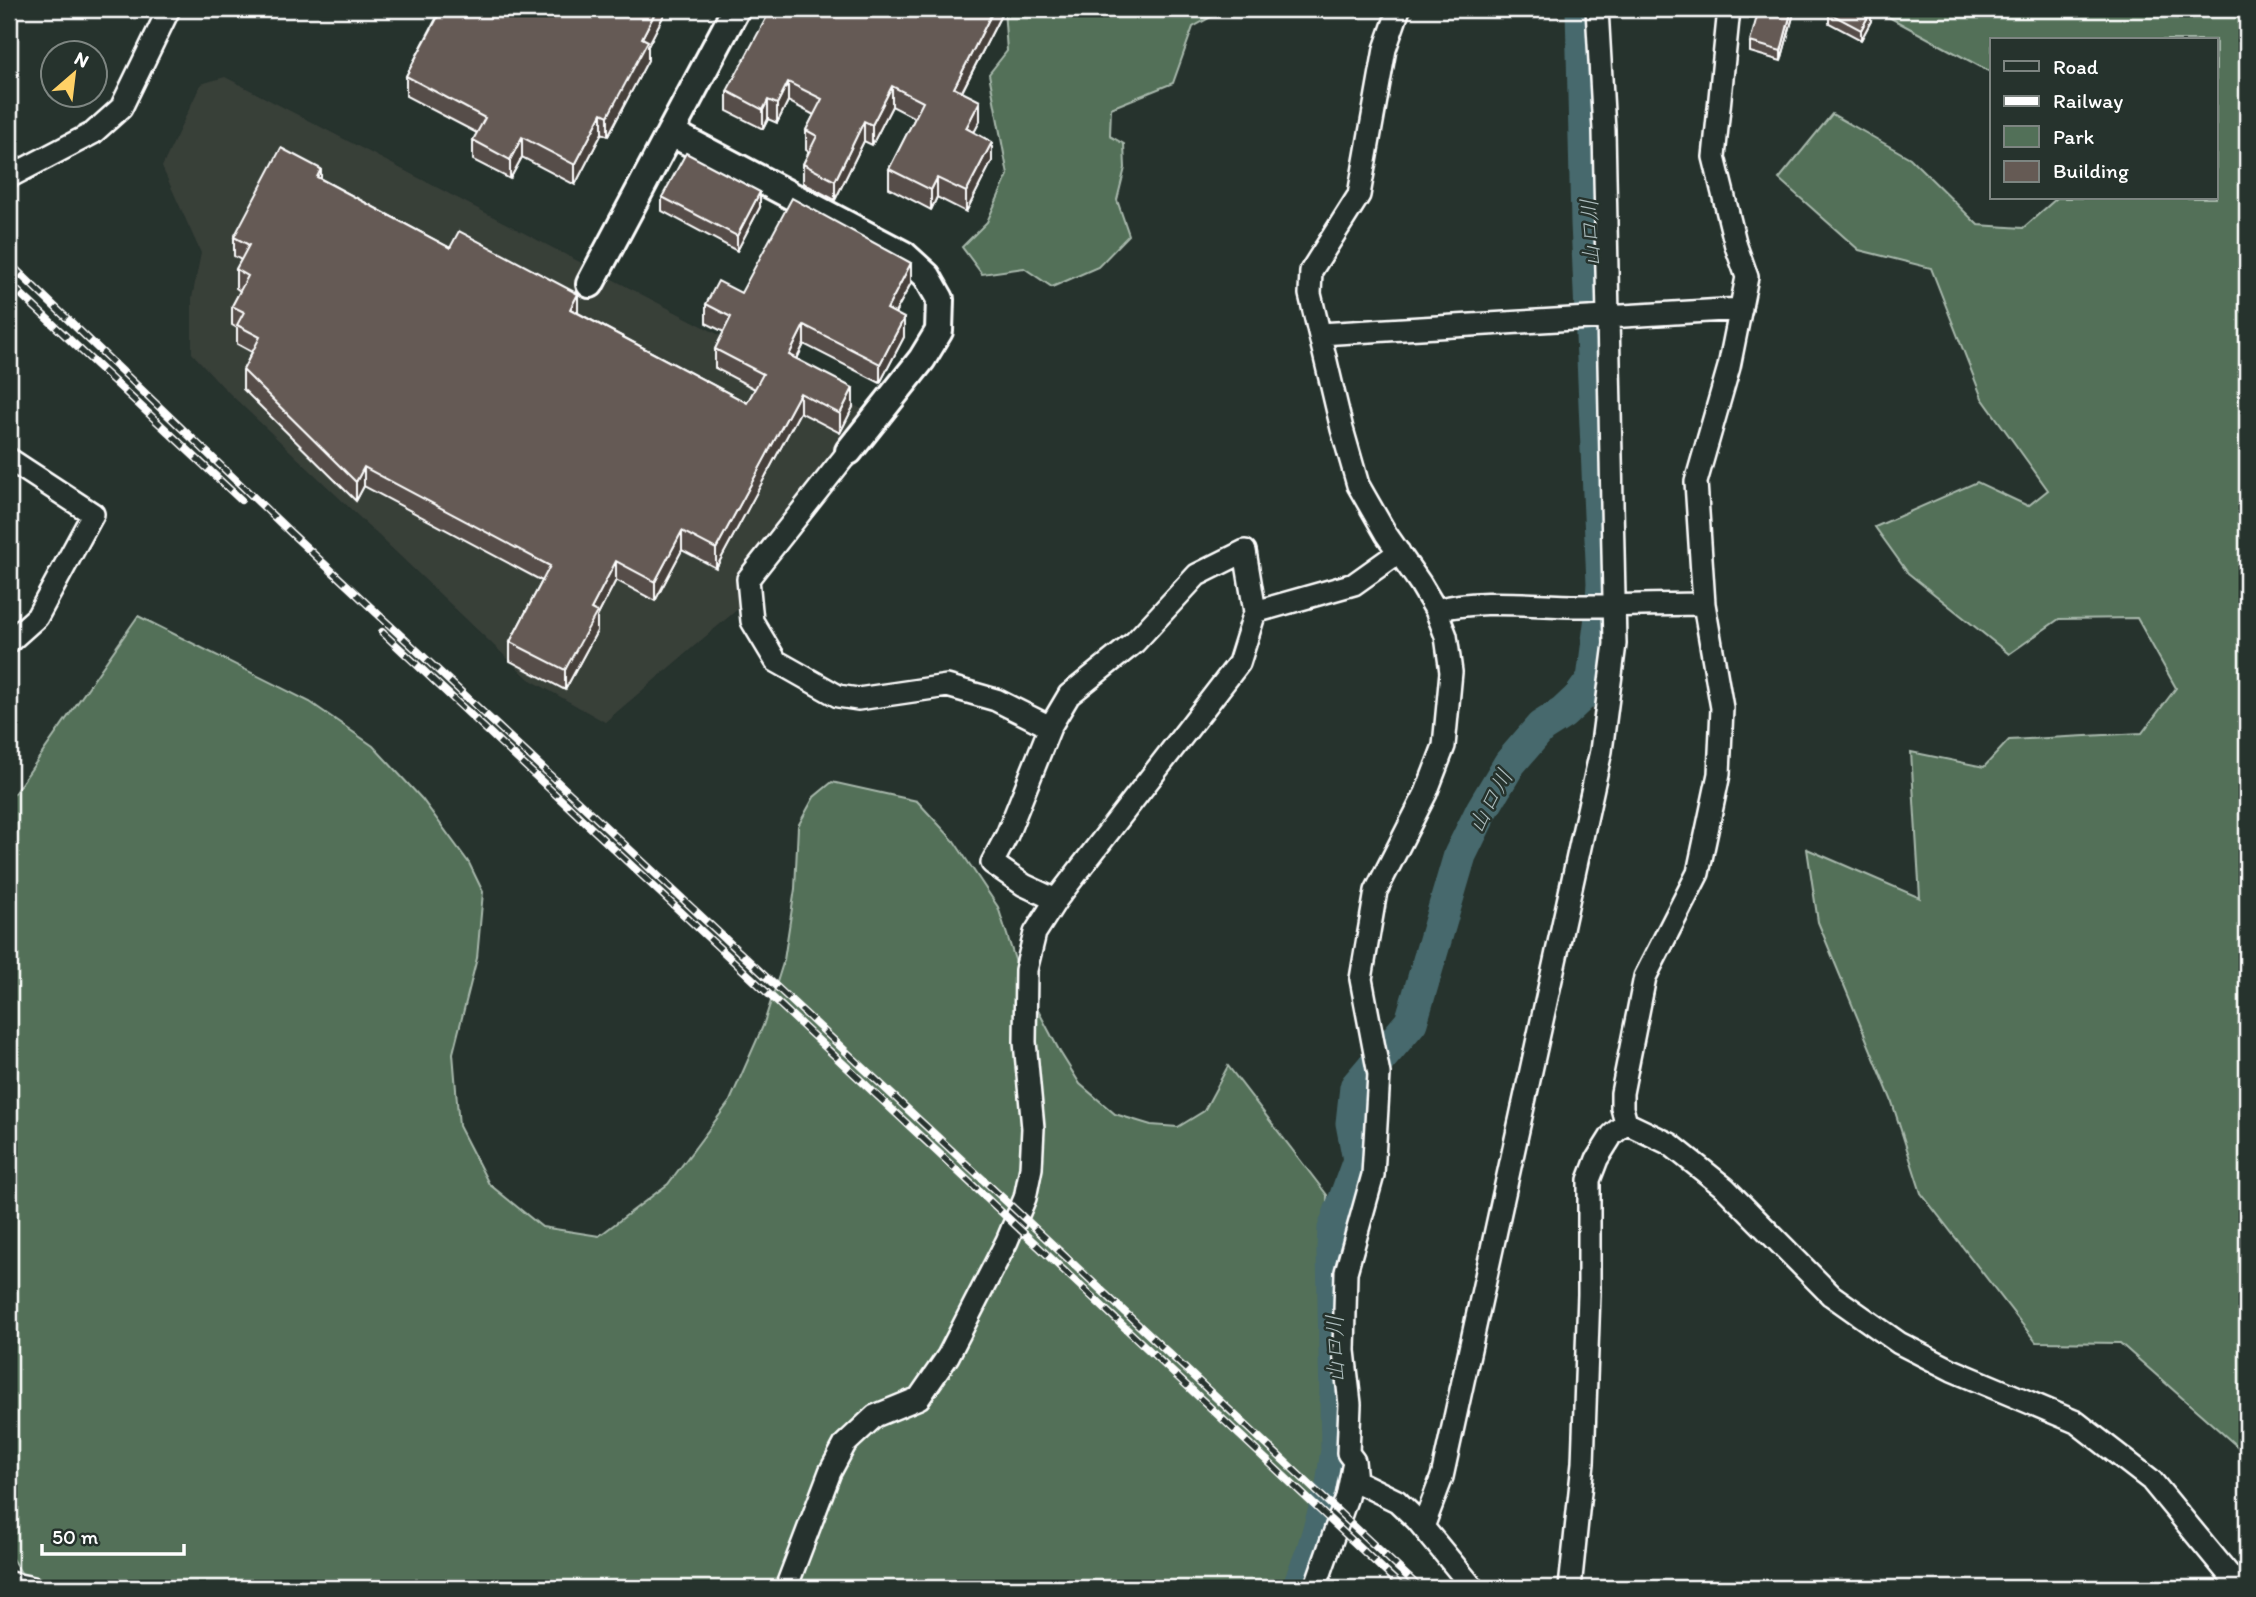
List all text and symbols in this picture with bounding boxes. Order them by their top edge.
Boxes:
north arrow [38,38,108,108]
legend [1990,38,2218,200]
text: N [71,46,93,73]
text: Road [2053,54,2099,79]
text: Railway [2053,88,2123,113]
text: Park [2053,124,2095,149]
text: Building [2053,158,2129,183]
water label: 山口川 [1575,198,1605,268]
water label: 山口川 [1461,764,1519,838]
water label: 山口川 [1320,1314,1350,1384]
scale bar [42,1513,184,1557]
text: 50 m [52,1524,99,1549]

